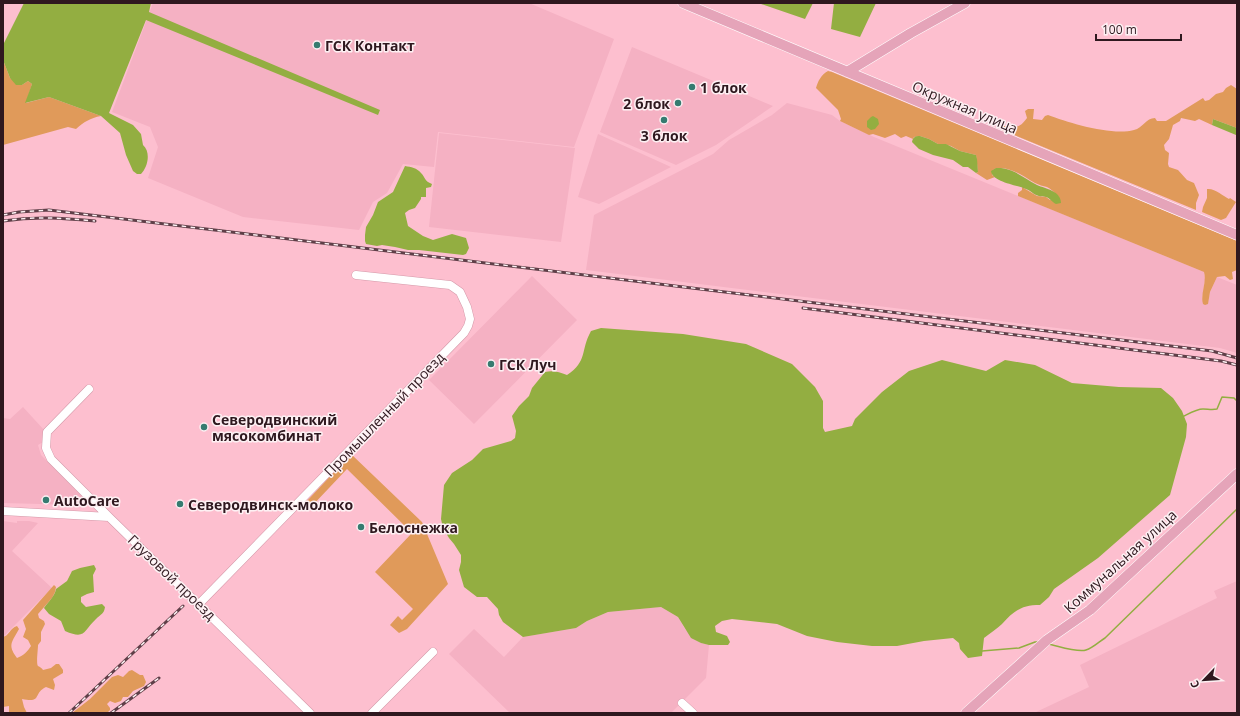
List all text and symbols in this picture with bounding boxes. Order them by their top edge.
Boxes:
scale bar [1096,16,1181,42]
text: 100 m [1102,21,1137,38]
place label: ГСК Контакт [325,36,415,55]
marker: ГСК Контакт [312,40,322,50]
street label: Окружная улица [910,76,1020,138]
place label: 1 блок [700,78,747,97]
marker: 1 блок [687,82,697,92]
place label: 2 блок [623,94,670,113]
marker: 2 блок [673,98,683,108]
marker: 3 блок [659,115,669,125]
place label: 3 блок [641,126,688,145]
street label: Промышленный проезд [320,348,448,480]
place label: ГСК Луч [499,355,556,374]
marker: ГСК Луч [486,359,496,369]
place label: Северодвинский мясокомбинат [212,410,337,445]
marker: Северодвинский мясокомбинат [199,422,209,432]
place label: AutoCare [54,491,120,510]
marker: AutoCare [41,495,51,505]
place label: Северодвинск-молоко [188,495,353,514]
marker: Северодвинск-молоко [175,499,185,509]
street label: Коммунальная улица [1059,505,1181,617]
place label: Белоснежка [369,518,458,537]
marker: Белоснежка [356,522,366,532]
street label: Грузовой проезд [124,530,220,624]
north arrow [1184,660,1224,700]
text: С [1186,678,1203,691]

